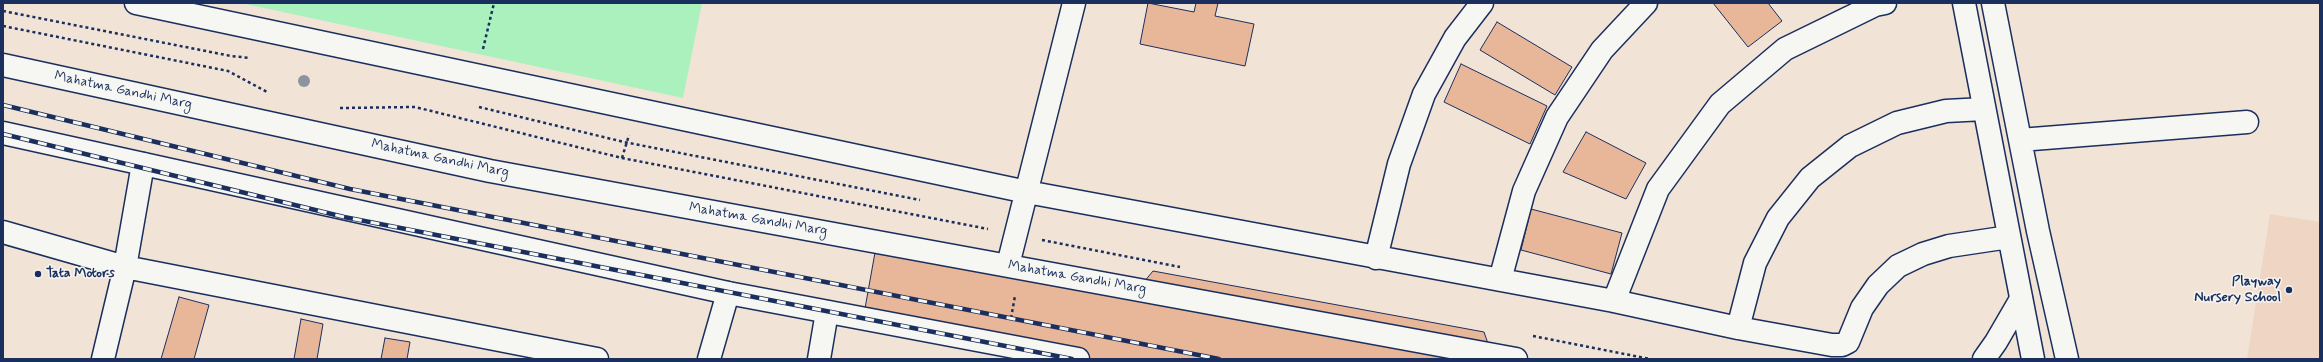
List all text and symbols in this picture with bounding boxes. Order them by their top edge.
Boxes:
street label: Mahatma Gandhi Marg [53,68,193,114]
street label: Mahatma Gandhi Marg [370,136,510,182]
street label: Mahatma Gandhi Marg [687,200,829,240]
street label: Mahatma Gandhi Marg [1006,258,1148,298]
place label: Tata Motors [46,266,115,282]
marker: Tata Motors [33,269,43,279]
place label: Playway Nursery School [2194,274,2281,306]
marker: Playway Nursery School [2284,285,2294,295]

